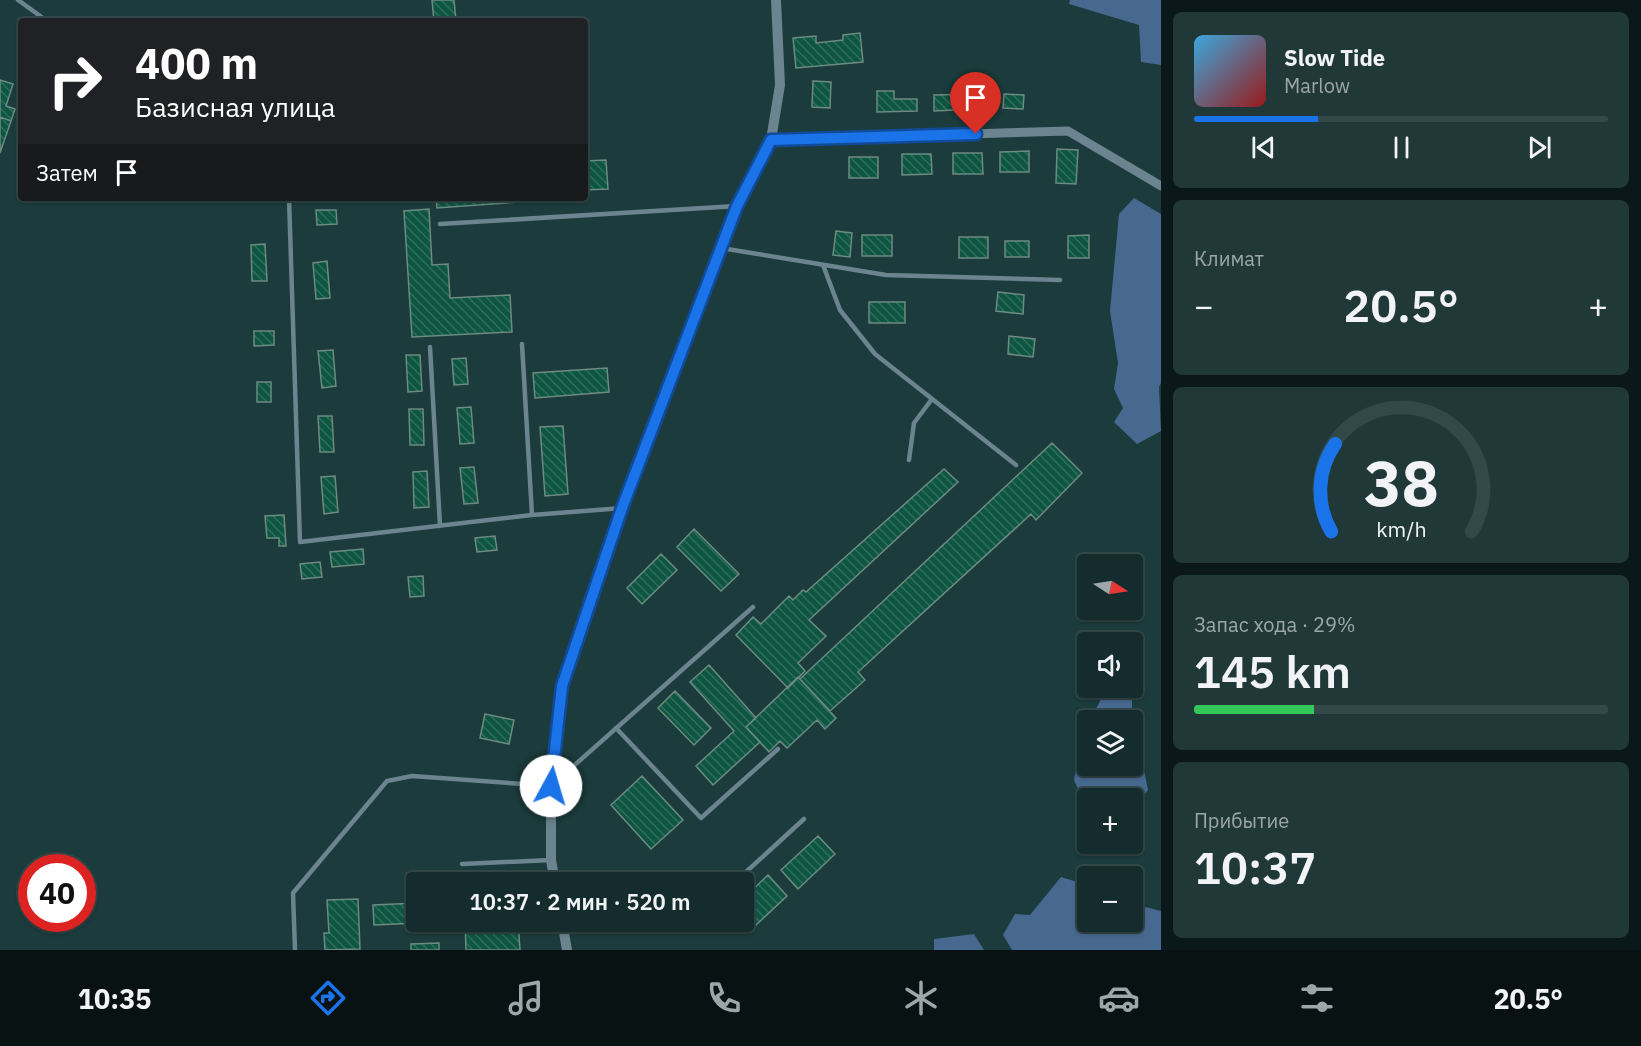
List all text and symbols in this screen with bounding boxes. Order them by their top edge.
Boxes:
text: 400 m [135,36,258,91]
icon: right [36,42,114,120]
text: Slow Tide [1284,43,1385,72]
pin [950,72,1001,134]
text: Marlow [1284,72,1350,99]
icon: arrive [959,81,992,114]
text: Базисная улица [135,89,335,124]
icon: previous [1247,131,1280,164]
icon: pause [1385,131,1418,164]
icon: next [1523,131,1556,164]
icon: arrive [110,156,143,189]
text: Затем [36,158,98,187]
text: Климат [1194,245,1264,272]
text: 20.5° [1343,276,1459,334]
text: − [1194,284,1214,327]
text: + [1588,284,1608,327]
text: 38 [1364,442,1438,523]
text: km/h [1376,515,1426,543]
north arrow [1077,554,1143,620]
map controls [1077,554,1143,932]
text: Запас хода · 29% [1194,611,1356,638]
button: sound [1077,632,1143,698]
text: 145 km [1194,642,1351,700]
button: layers [1077,710,1143,776]
position arrow [519,754,583,818]
button: + [1077,788,1143,854]
text: Прибытие [1194,807,1289,834]
text: 10:37 [1194,838,1316,896]
speed limit sign: 40 [18,854,96,932]
button: − [1077,866,1143,932]
text: 10:37 · 2 мин · 520 m [469,887,691,916]
icon: directions [307,977,349,1019]
icon: music [505,977,547,1019]
icon: phone [703,977,745,1019]
icon: climate [900,977,942,1019]
icon: car [1098,977,1140,1019]
icon: filters [1296,977,1338,1019]
text: 10:35 [78,981,152,1016]
text: 20.5° [1493,981,1563,1016]

